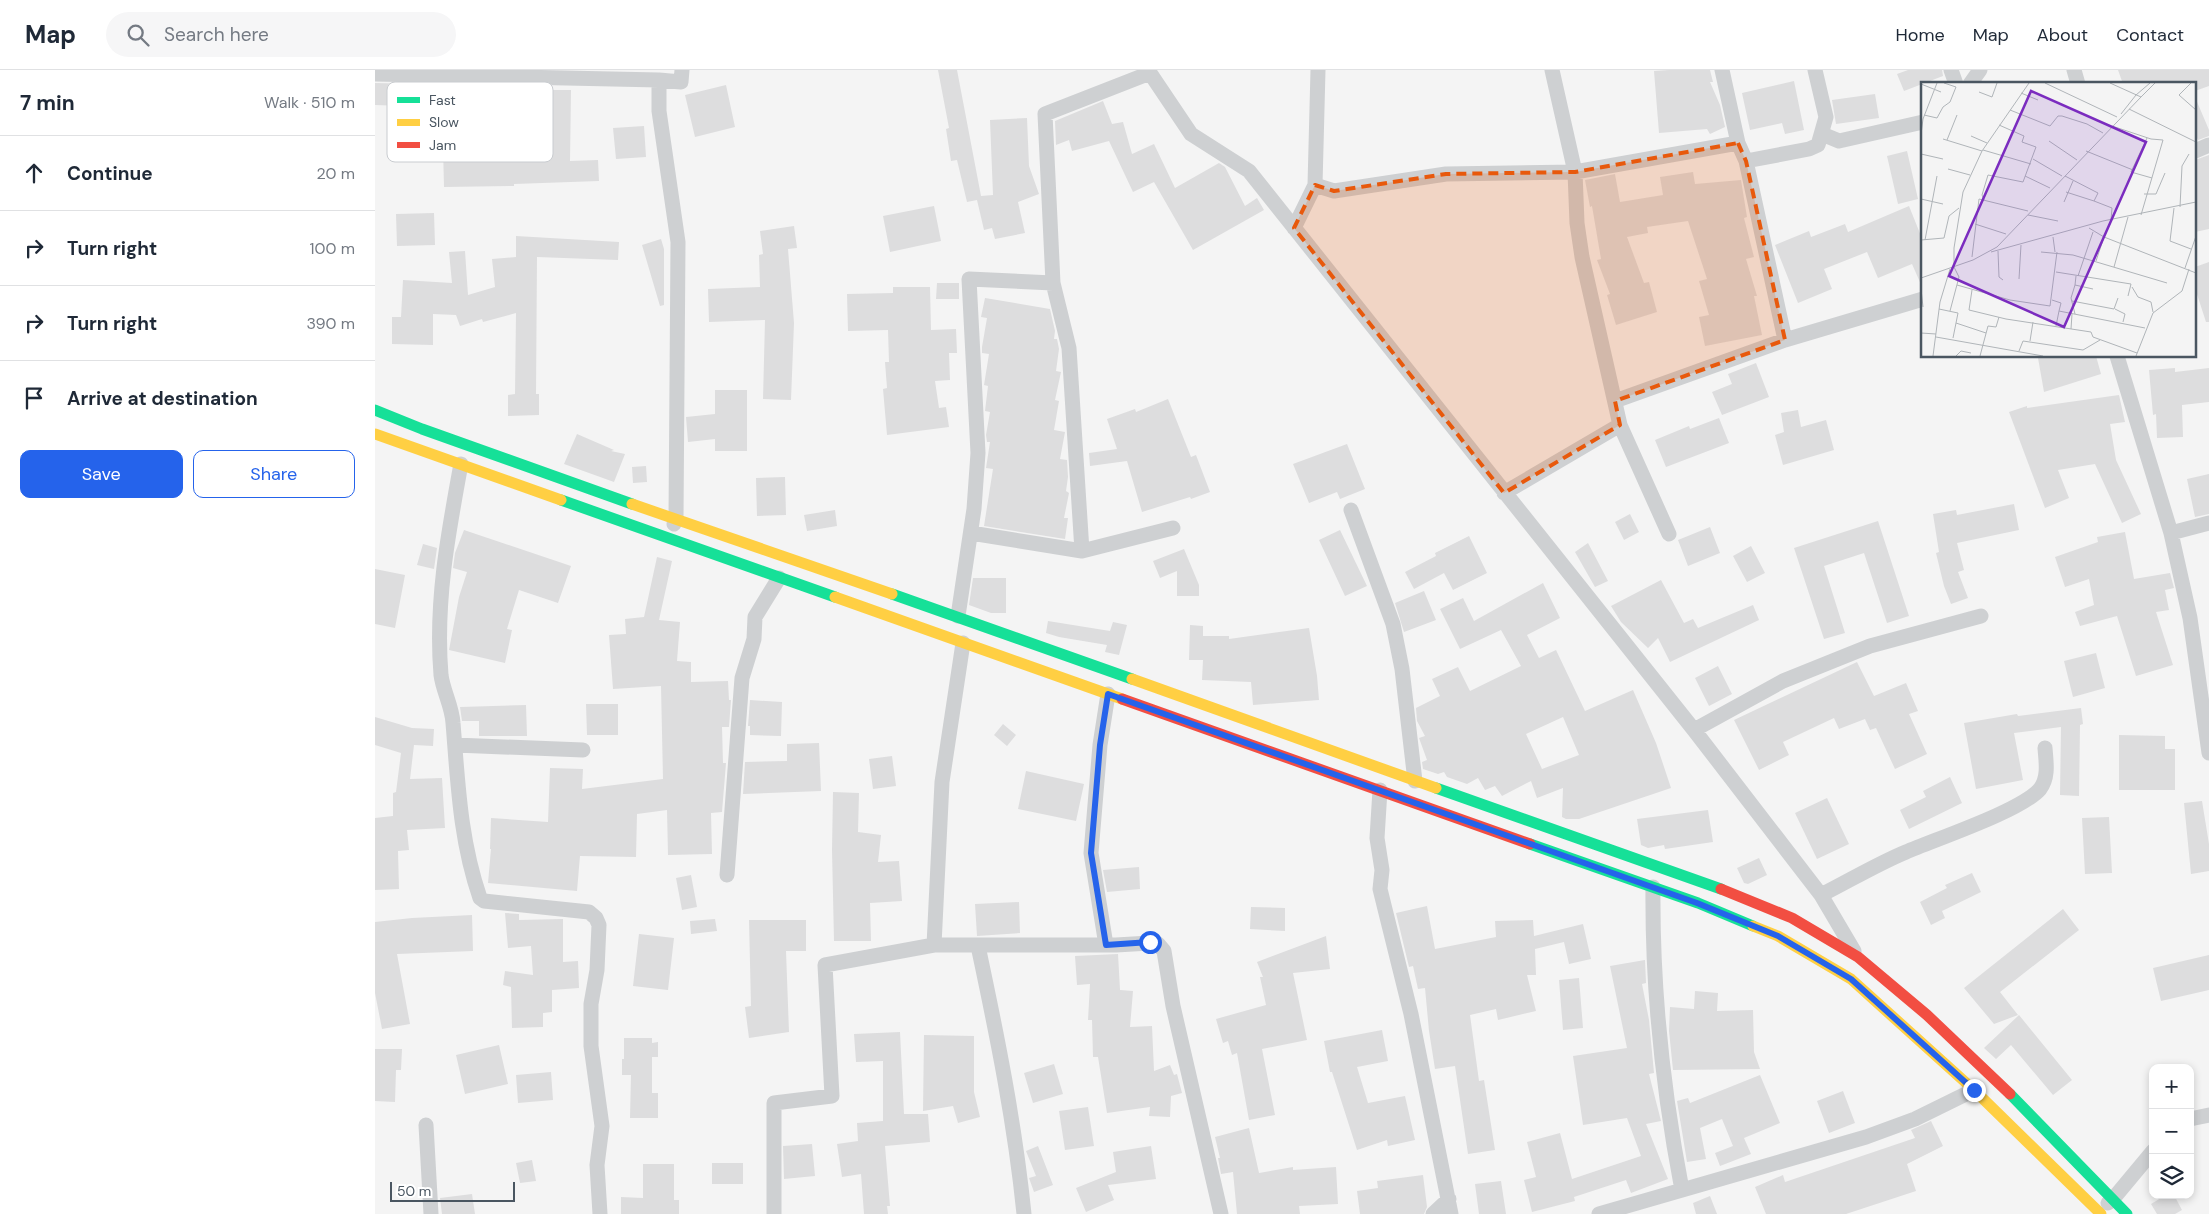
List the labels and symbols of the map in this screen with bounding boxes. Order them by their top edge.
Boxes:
legend [387,82,553,162]
inset map [1921,82,2197,358]
text: Fast [429,91,456,109]
text: Slow [429,113,459,131]
text: Jam [429,136,456,154]
route start [1139,931,1162,954]
route end [1963,1079,1986,1102]
scale bar [390,1179,515,1202]

